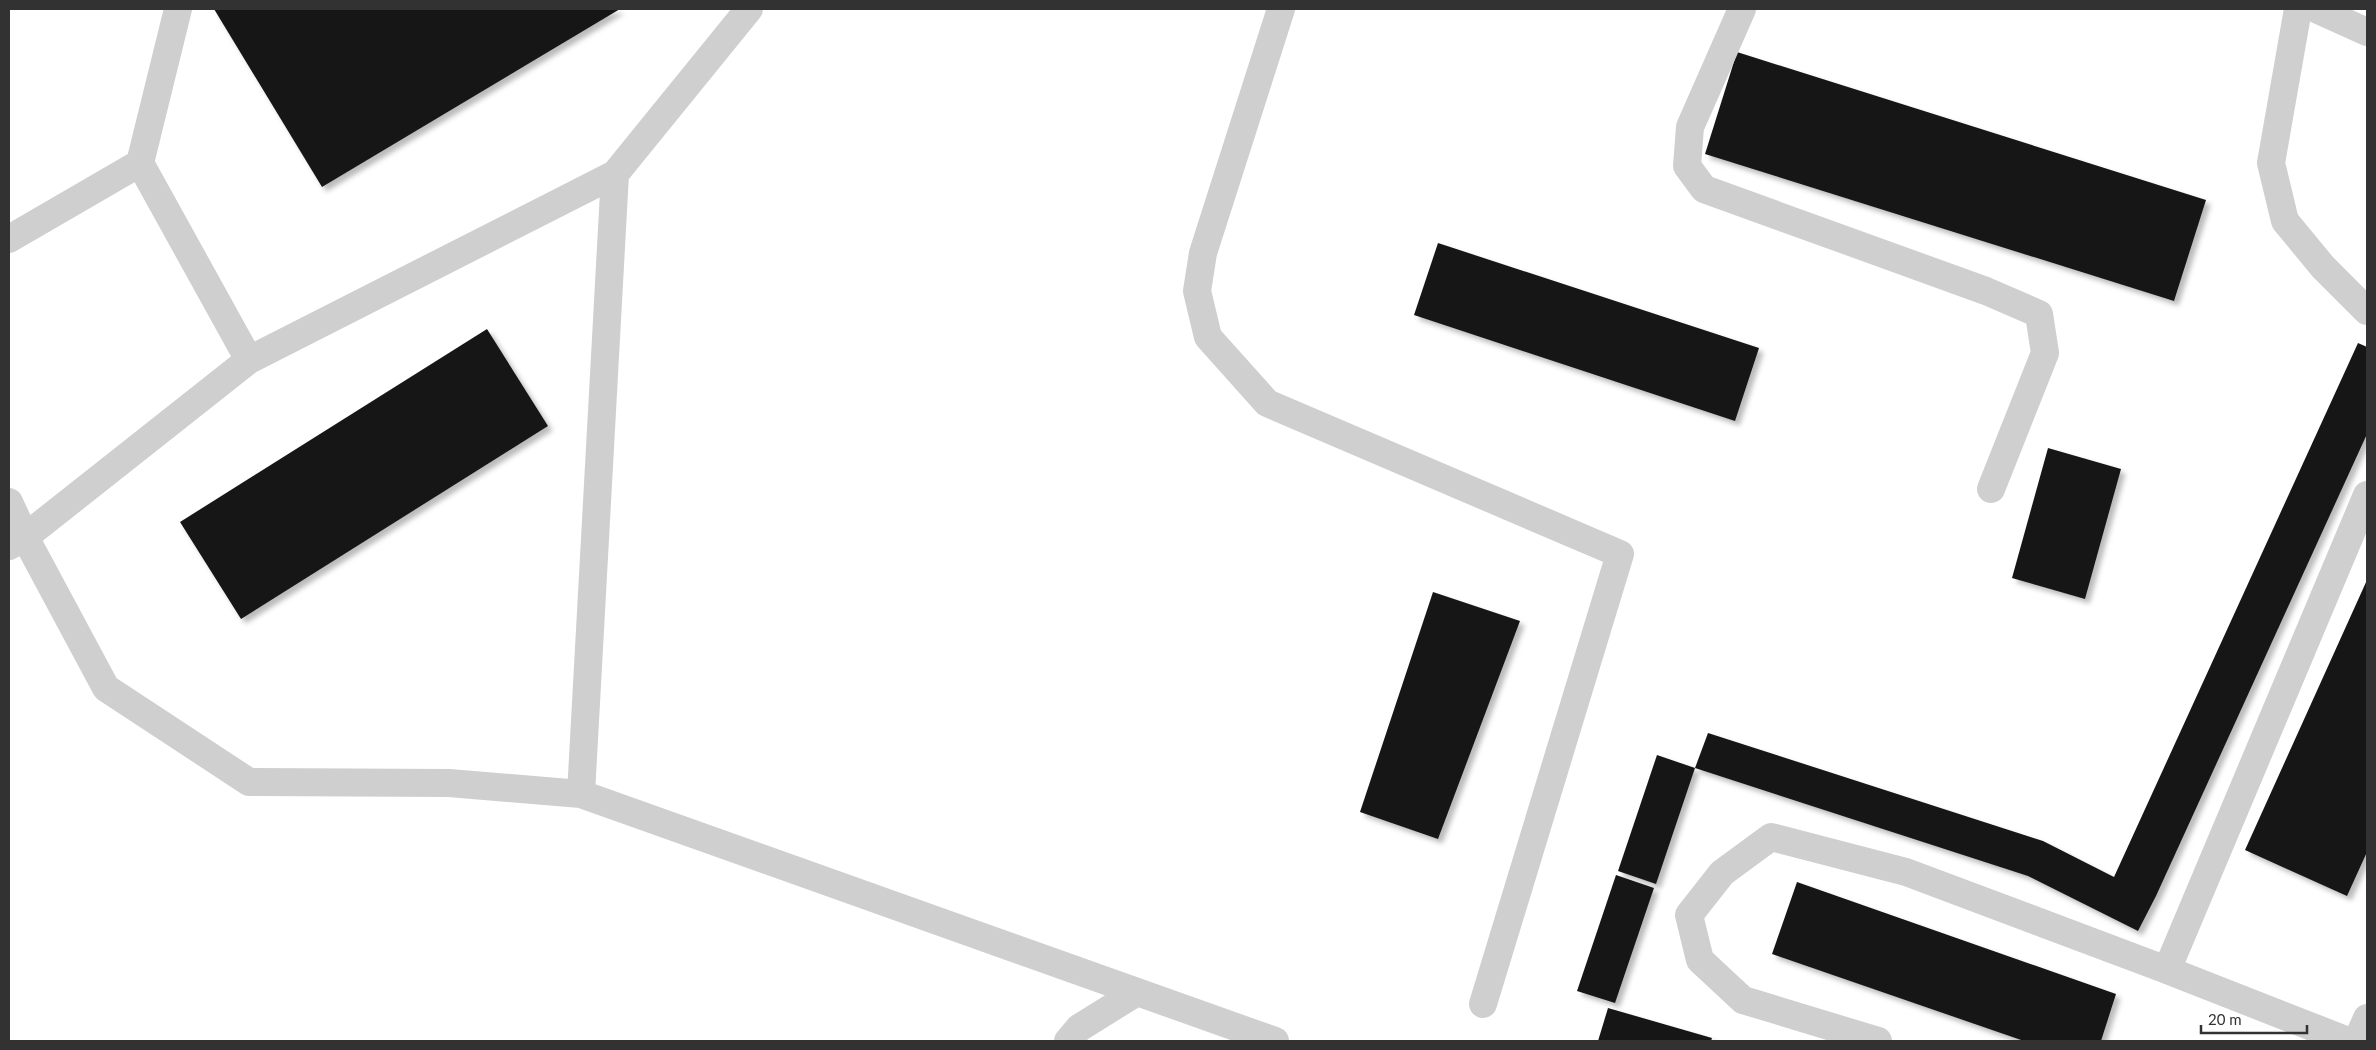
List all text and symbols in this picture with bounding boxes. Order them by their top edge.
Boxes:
scale bar [2201,1002,2307,1034]
text: 20 m [2208,1010,2242,1028]

